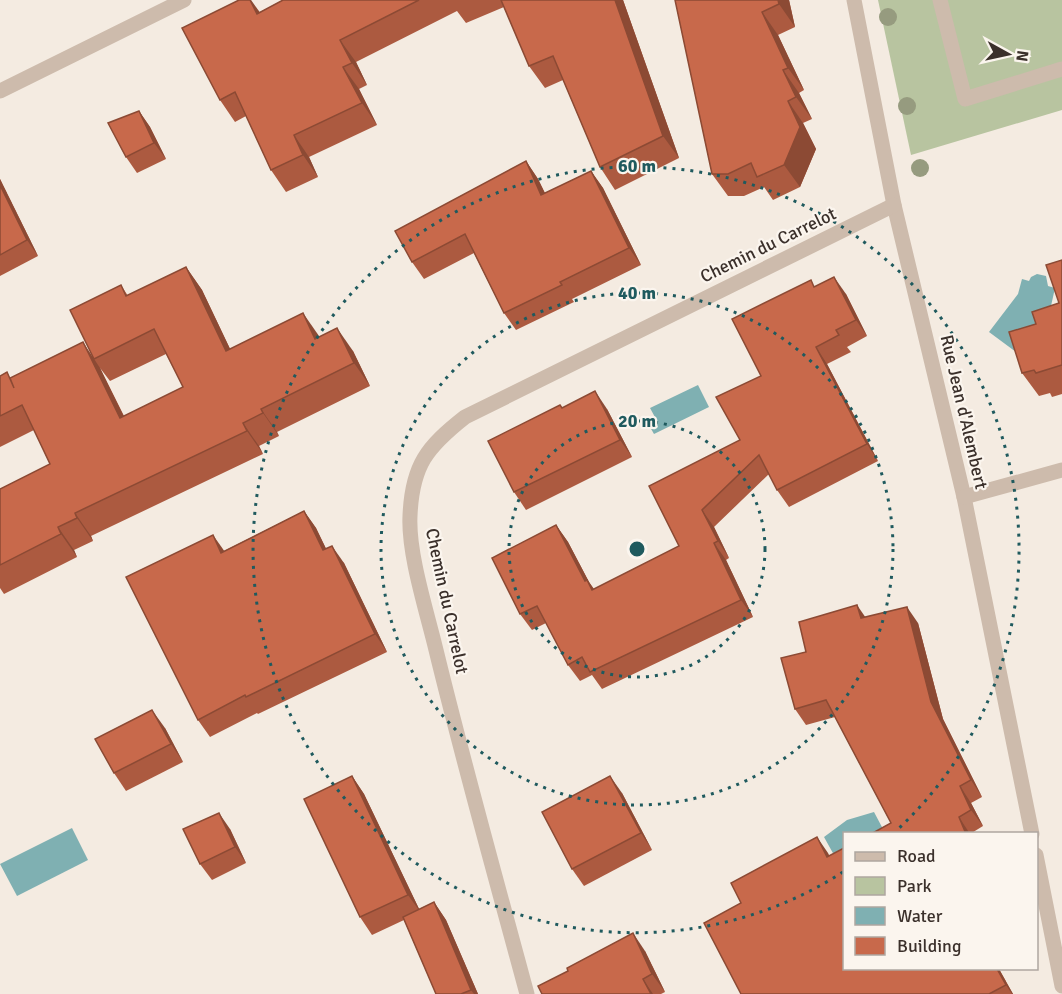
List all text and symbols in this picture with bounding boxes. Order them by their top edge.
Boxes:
north arrow [978,24,1038,84]
text: N [1011,49,1033,63]
text: 60 m [618,155,656,177]
street label: Chemin du Carrelot [696,203,840,287]
text: 40 m [618,282,656,304]
street label: Rue Jean d'Alembert [936,333,992,491]
text: 20 m [618,410,656,432]
street label: Chemin du Carrelot [421,526,473,676]
centre of rings [627,539,647,559]
legend [843,832,1038,970]
text: Road [897,845,936,867]
text: Park [897,875,932,897]
text: Water [897,905,943,927]
text: Building [897,935,961,957]

